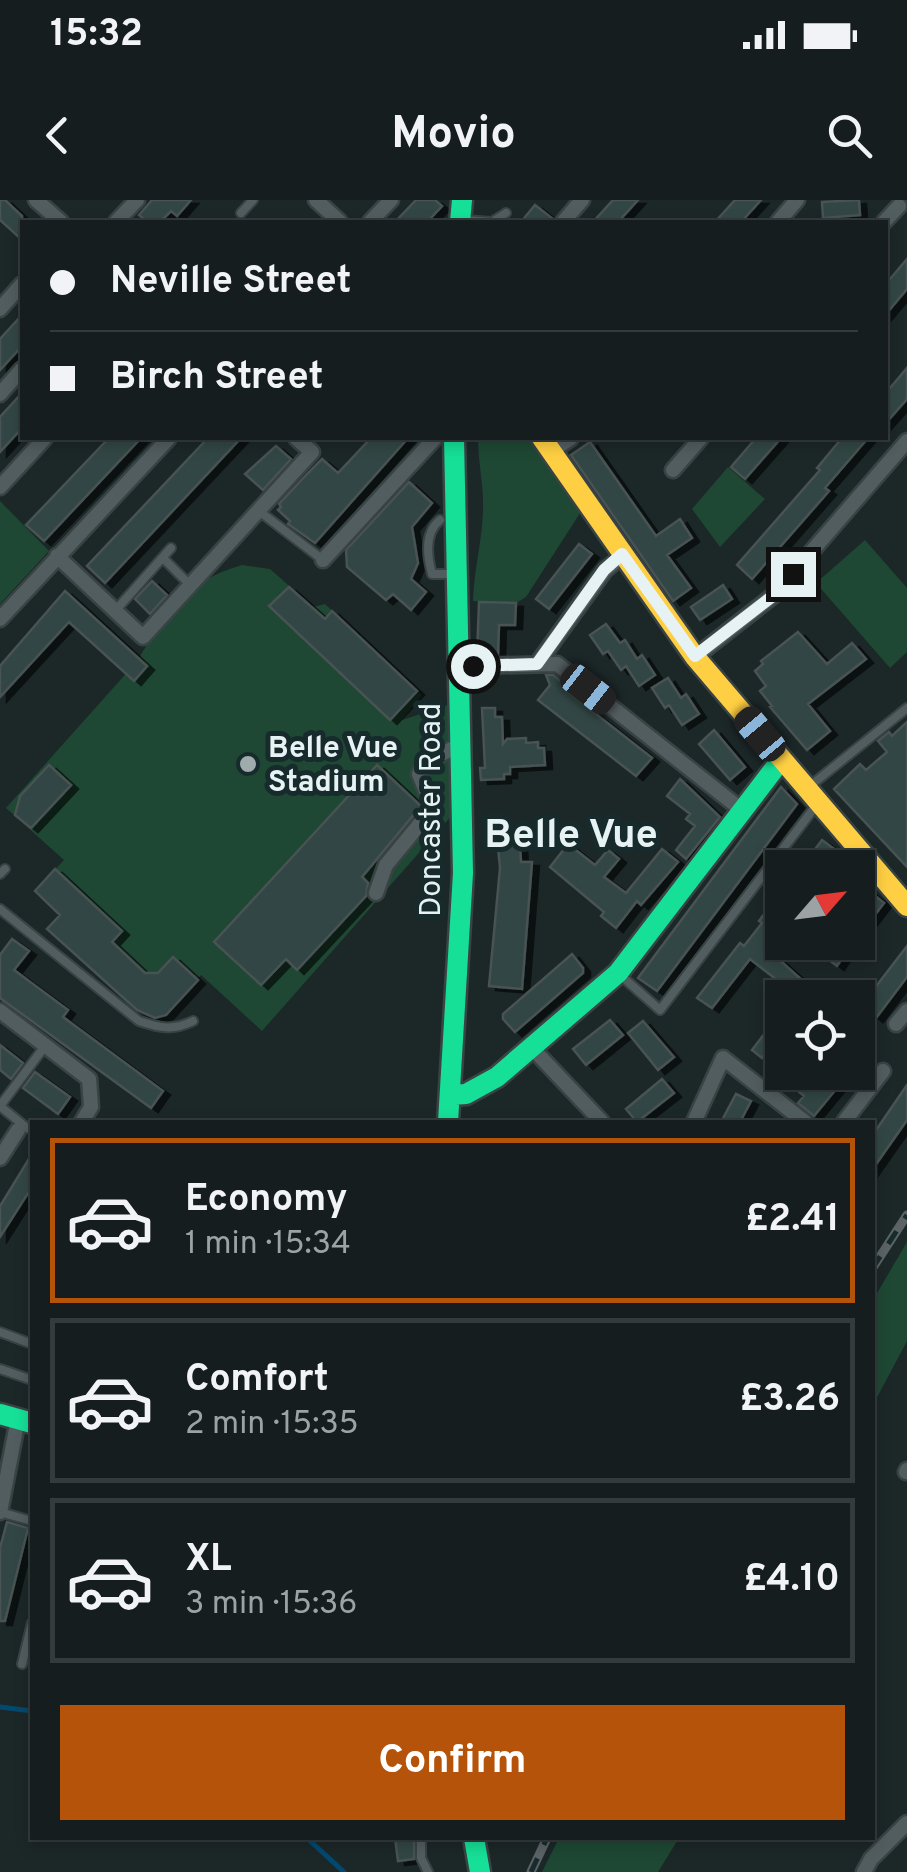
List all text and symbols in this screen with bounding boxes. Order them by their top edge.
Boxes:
text: 15:32 [50,11,143,60]
text: Movio [391,107,516,164]
icon: back [30,108,85,163]
icon: search [822,108,877,163]
text: Neville Street [110,258,351,307]
text: Birch Street [110,354,323,403]
route end [771,552,816,597]
route start [451,644,496,689]
car [555,659,621,719]
car [729,701,791,767]
street label: Doncaster Road [414,703,451,917]
place label: Belle Vue Stadium [268,731,398,802]
marker: Belle Vue Stadium [237,753,259,775]
district label: Belle Vue [484,812,658,862]
north arrow [765,850,875,960]
map controls [765,850,875,1090]
button: locate [765,980,875,1090]
icon: car [65,1176,155,1266]
text: Economy [185,1176,347,1225]
text: £2.41 [745,1196,840,1245]
text: 1 min · 15:34 [185,1225,351,1265]
icon: car [65,1356,155,1446]
text: Comfort [185,1356,329,1405]
text: £3.26 [739,1376,840,1425]
text: 2 min · 15:35 [185,1405,359,1445]
icon: car [65,1536,155,1626]
text: XL [185,1536,232,1585]
text: £4.10 [743,1556,840,1605]
text: 3 min · 15:36 [185,1585,357,1625]
button: Confirm [60,1705,845,1820]

